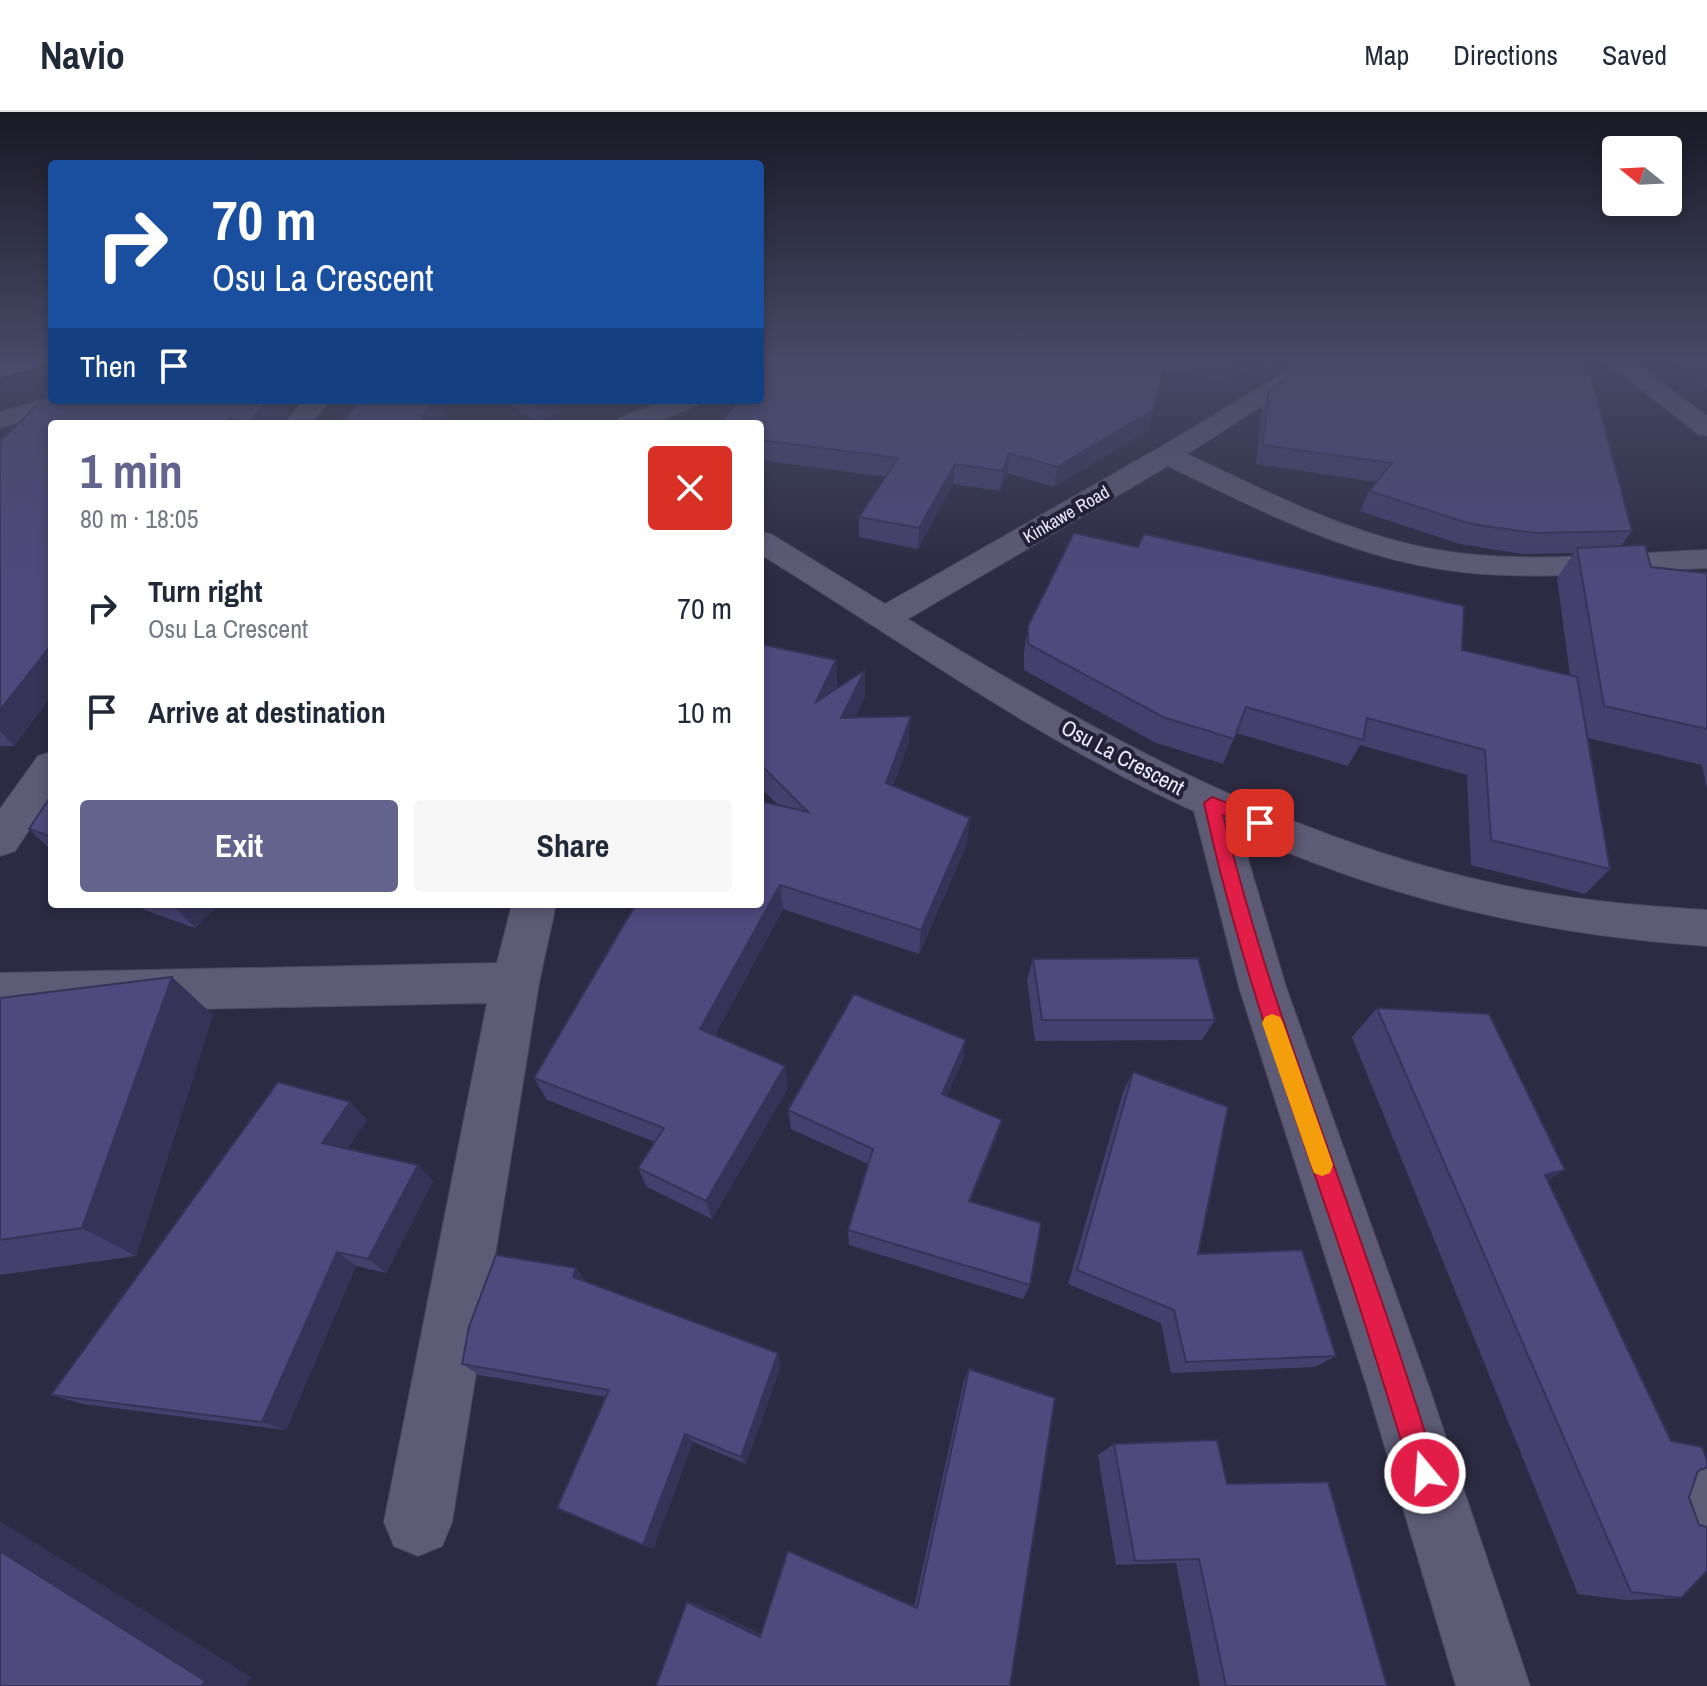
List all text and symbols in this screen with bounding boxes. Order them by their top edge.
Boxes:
text: Navio [40,30,125,81]
text: Map [1365,36,1409,74]
text: Directions [1453,36,1558,74]
text: Saved [1602,36,1667,74]
north arrow [1602,136,1682,216]
map controls [1602,136,1682,216]
text: 70 m [212,182,317,257]
icon: right [80,192,184,296]
text: Osu La Crescent [212,254,434,302]
icon: arrive [152,344,196,388]
text: Then [80,346,136,386]
text: 1 min [80,438,183,503]
button: close [648,446,732,530]
street label: Kinkawe Road [1018,479,1114,549]
text: 80 m · 18:05 [80,501,199,536]
text: Turn right [148,571,262,611]
icon: right [80,586,124,630]
text: 70 m [677,588,732,628]
text: Osu La Crescent [148,611,308,646]
icon: arrive [80,690,124,734]
text: Arrive at destination [148,692,386,732]
text: 10 m [677,692,732,732]
street label: Osu La Crescent [1056,712,1190,802]
pin [1226,789,1294,857]
button: Exit [80,800,398,892]
button: Share [414,800,732,892]
icon: arrive [1238,801,1282,845]
position arrow [1383,1431,1467,1515]

